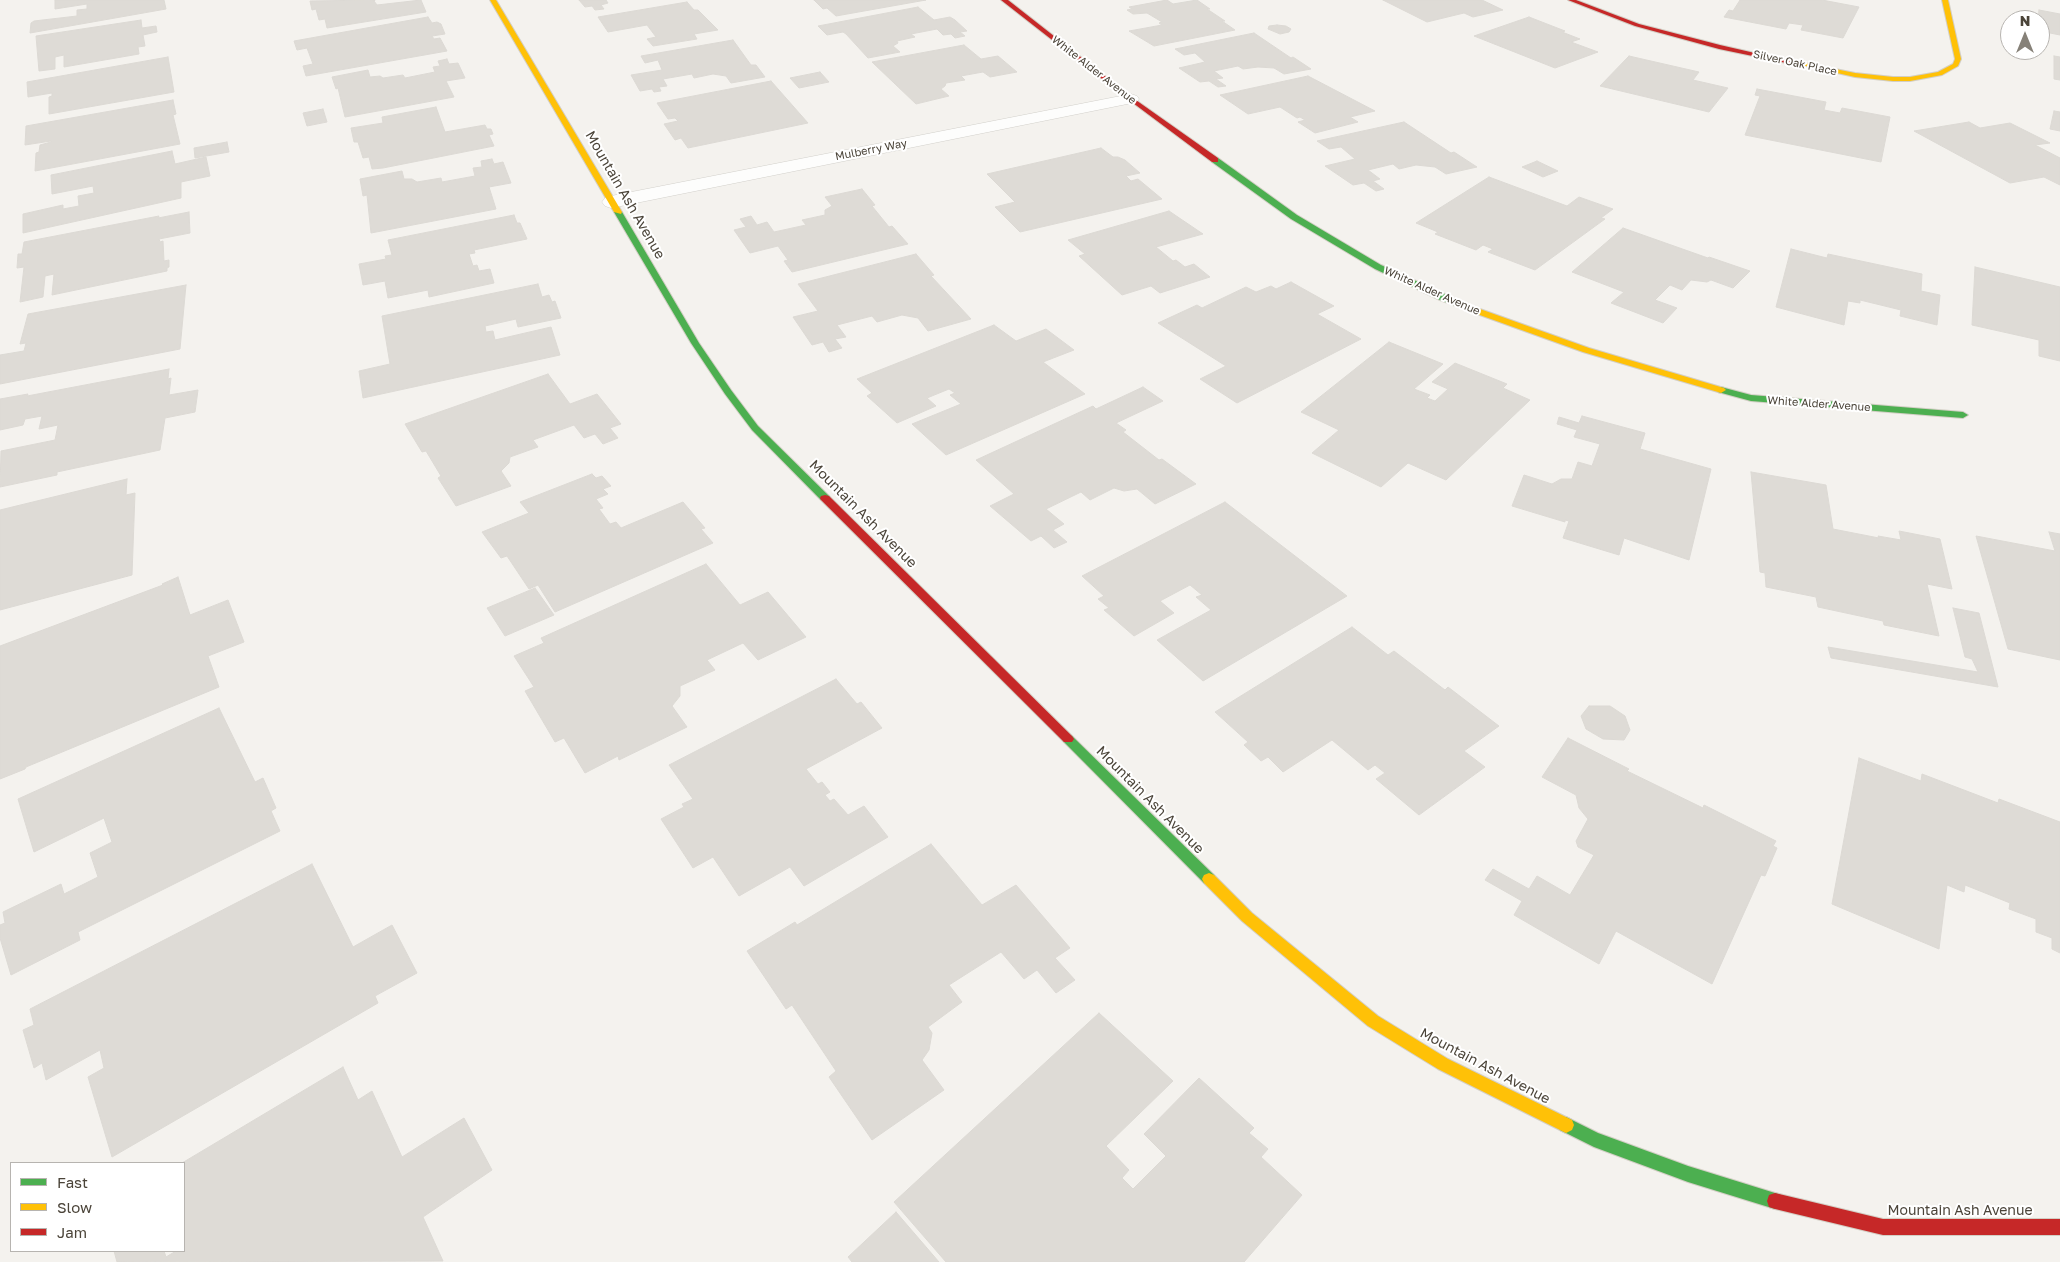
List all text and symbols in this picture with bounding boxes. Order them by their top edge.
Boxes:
north arrow [2000,10,2050,60]
text: N [2020,12,2030,29]
street label: White Alder Avenue [1049,33,1139,107]
street label: Silver Oak Place [1752,48,1838,78]
street label: Mountain Ash Avenue [581,128,669,262]
street label: Mulberry Way [834,137,908,163]
street label: White Alder Avenue [1382,264,1482,318]
street label: White Alder Avenue [1767,394,1871,414]
street label: Mountain Ash Avenue [806,457,920,571]
street label: Mountain Ash Avenue [1093,743,1207,857]
street label: Mountain Ash Avenue [1417,1025,1553,1107]
legend [10,1162,185,1252]
text: Fast [57,1173,88,1191]
text: Slow [57,1198,92,1216]
street label: Mountain Ash Avenue [1887,1203,2033,1219]
text: Jam [57,1223,87,1241]

